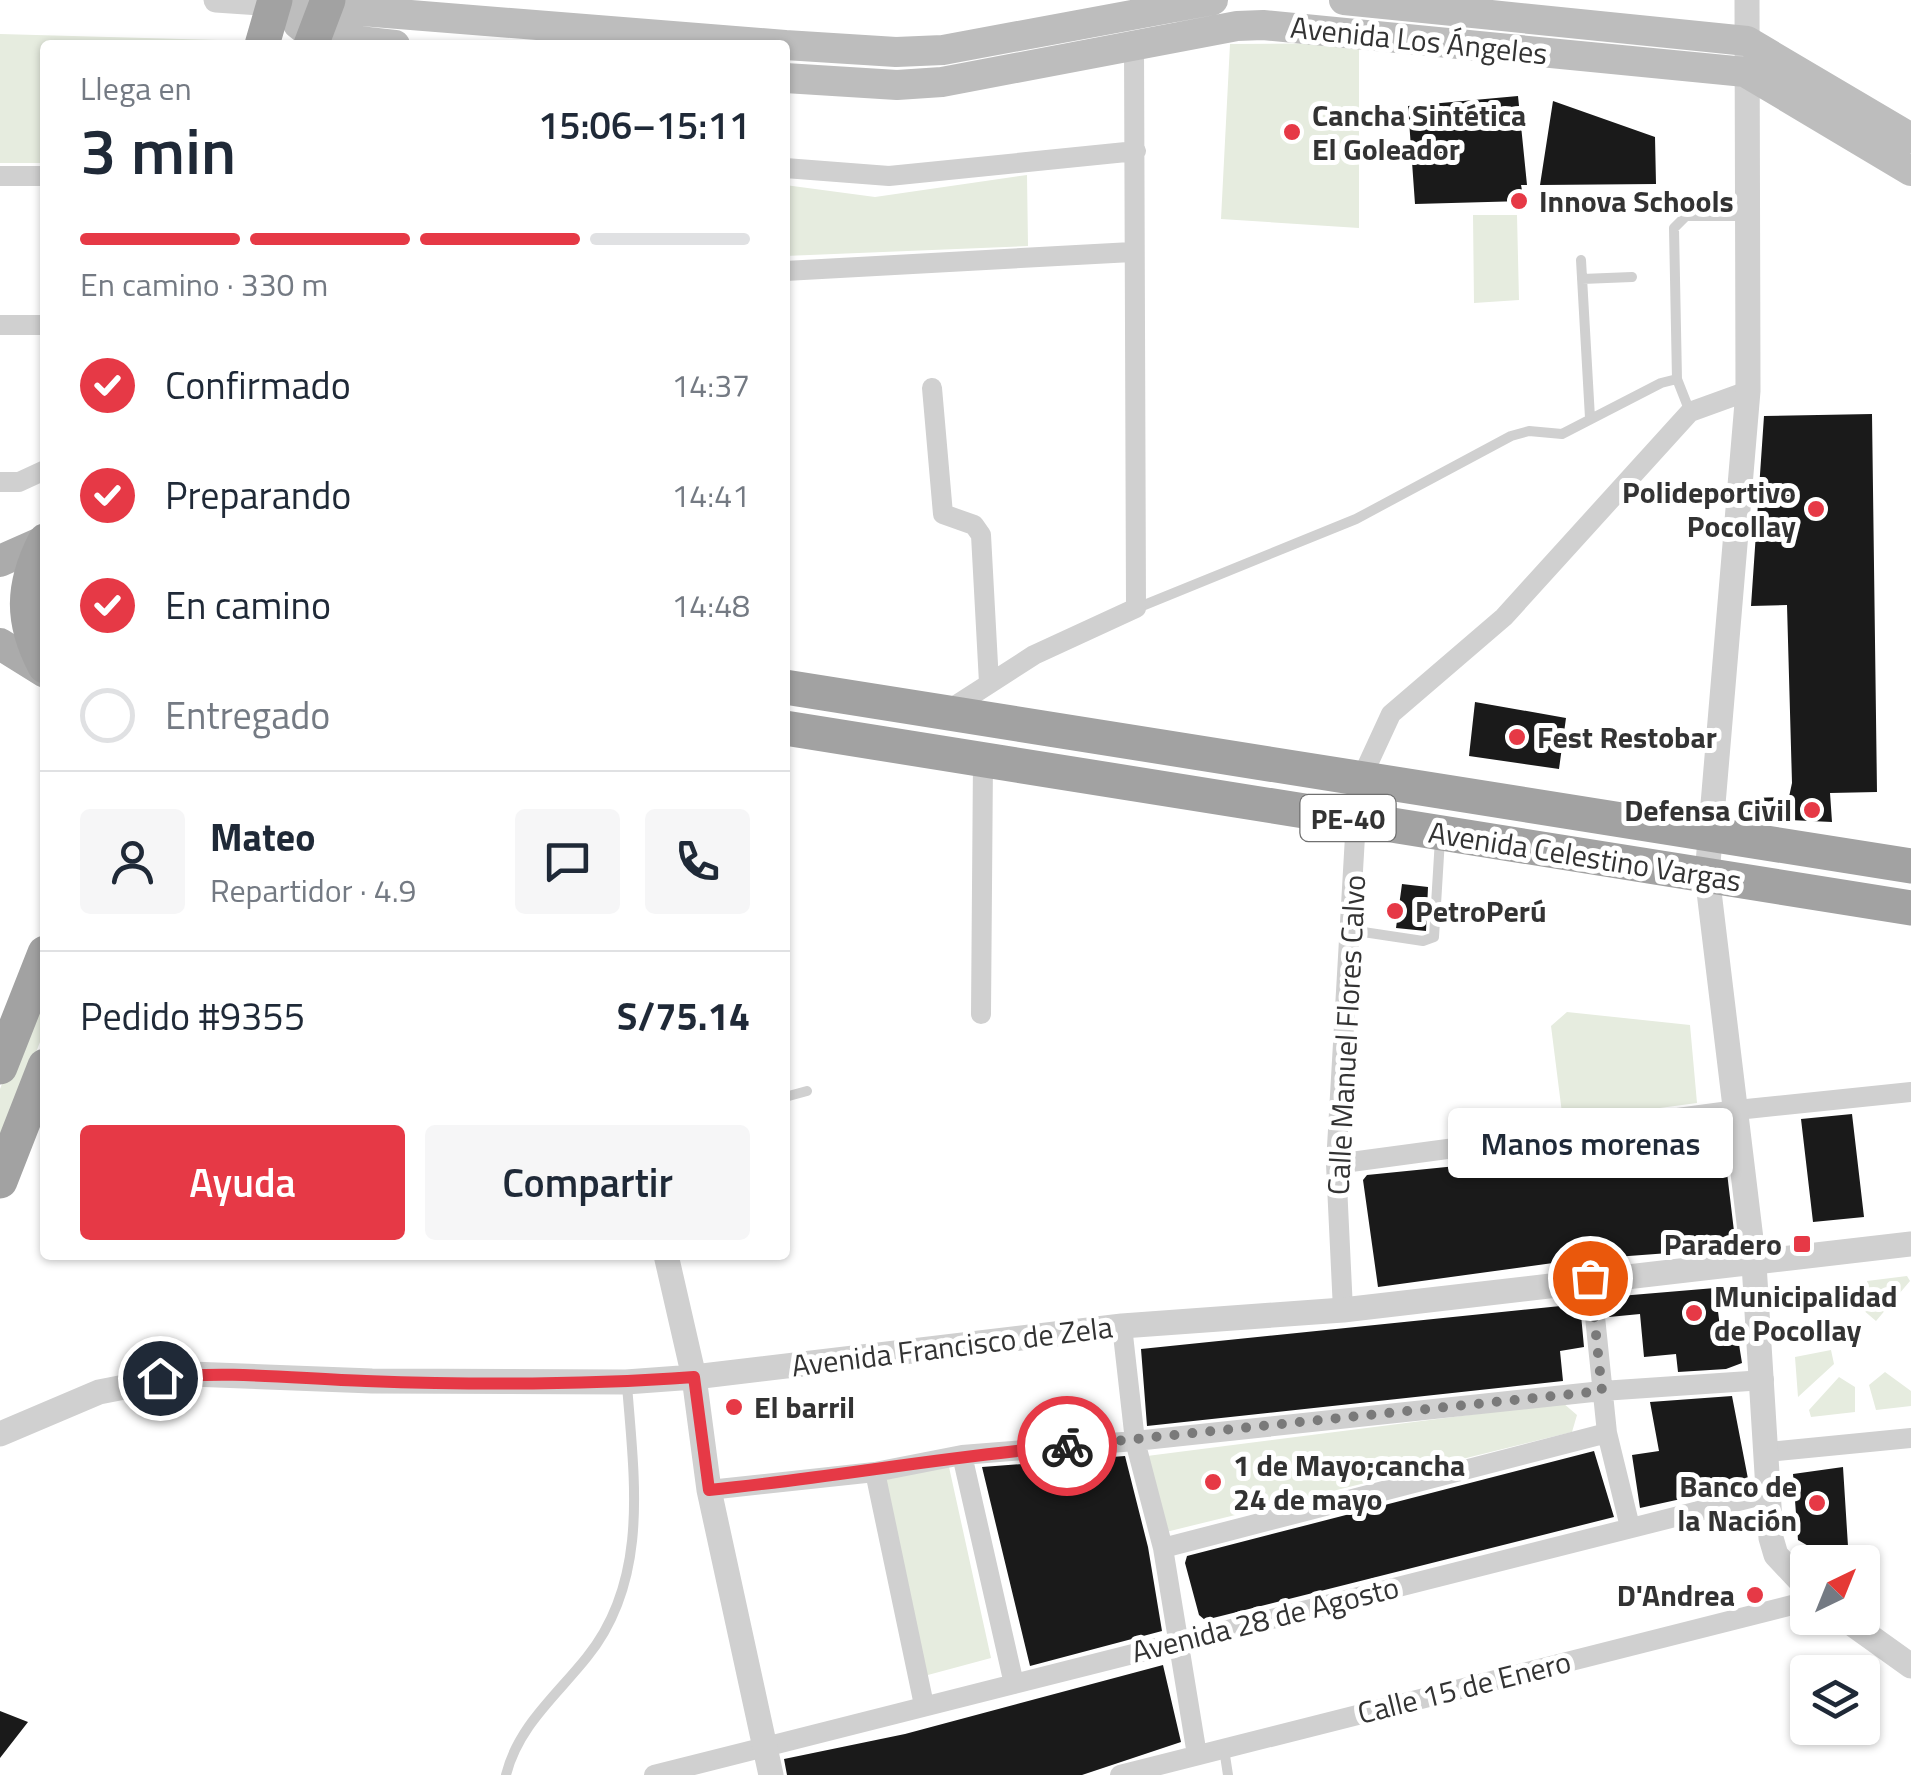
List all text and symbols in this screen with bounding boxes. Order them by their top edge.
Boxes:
street label: Avenida Los Ángeles [1288,4,1550,76]
text: Llega en [80,64,192,112]
place label: Cancha Sintética El Goleador [1312,92,1526,172]
text: 15:06–15:11 [538,96,750,154]
text: 3 min [80,100,236,199]
marker: Cancha Sintética El Goleador [1281,121,1303,143]
place label: Innova Schools [1539,178,1734,224]
marker: Innova Schools [1508,190,1530,212]
text: En camino · 330 m [80,260,328,308]
text: Confirmado [165,356,351,414]
icon: check [80,358,135,413]
text: 14:37 [671,361,750,409]
text: Preparando [165,466,351,524]
icon: check [80,468,135,523]
place label: Polideportivo Pocollay [1622,469,1796,549]
text: 14:41 [671,471,750,519]
marker: Polideportivo Pocollay [1805,498,1827,520]
text: En camino [165,576,331,634]
icon: check [80,578,135,633]
text: 14:48 [671,581,750,629]
text: Entregado [165,686,330,744]
place label: Fest Restobar [1537,714,1717,760]
marker: Fest Restobar [1506,726,1528,748]
place label: Defensa Civil [1624,787,1792,833]
road number: PE-40 [1300,795,1396,841]
marker: Defensa Civil [1801,799,1823,821]
text: Mateo [210,808,315,866]
button: person [80,809,185,914]
button: chat [515,809,620,914]
button: phone [645,809,750,914]
street label: Avenida Celestino Vargas [1425,809,1745,903]
text: Repartidor · 4.9 [210,866,416,914]
street label: Calle Manuel Flores Calvo [1315,874,1377,1196]
place label: PetroPerú [1415,888,1547,934]
marker: PetroPerú [1384,900,1406,922]
text: Pedido #9355 [80,987,305,1045]
text: S/75.14 [617,987,750,1045]
callout: Manos morenas [1448,1108,1732,1178]
text: Manos morenas [1480,1119,1701,1167]
button: Ayuda [80,1125,405,1240]
button: Compartir [425,1125,750,1240]
place label: Paradero [1664,1221,1782,1267]
marker: Paradero [1791,1233,1813,1255]
pin [1548,1236,1633,1321]
icon: bag [1563,1251,1618,1306]
place label: Municipalidad de Pocollay [1714,1273,1898,1353]
marker: Municipalidad de Pocollay [1683,1302,1705,1324]
street label: Avenida Francisco de Zela [789,1303,1115,1389]
pin [118,1336,203,1421]
icon: home [133,1351,188,1406]
place label: El barril [754,1384,855,1430]
marker: El barril [723,1396,745,1418]
courier [1017,1396,1117,1496]
icon: bike [1040,1419,1095,1474]
place label: 1 de Mayo;cancha 24 de mayo [1233,1442,1465,1522]
place label: Banco de la Nación [1677,1463,1797,1543]
marker: 1 de Mayo;cancha 24 de mayo [1202,1471,1224,1493]
marker: Banco de la Nación [1806,1492,1828,1514]
north arrow [1790,1545,1880,1635]
map controls [1790,1545,1880,1745]
street label: Avenida 28 de Agosto [1127,1564,1403,1674]
place label: D'Andrea [1617,1572,1735,1618]
marker: D'Andrea [1744,1584,1766,1606]
street label: Calle 15 de Enero [1352,1638,1576,1736]
button: layers [1790,1655,1880,1745]

